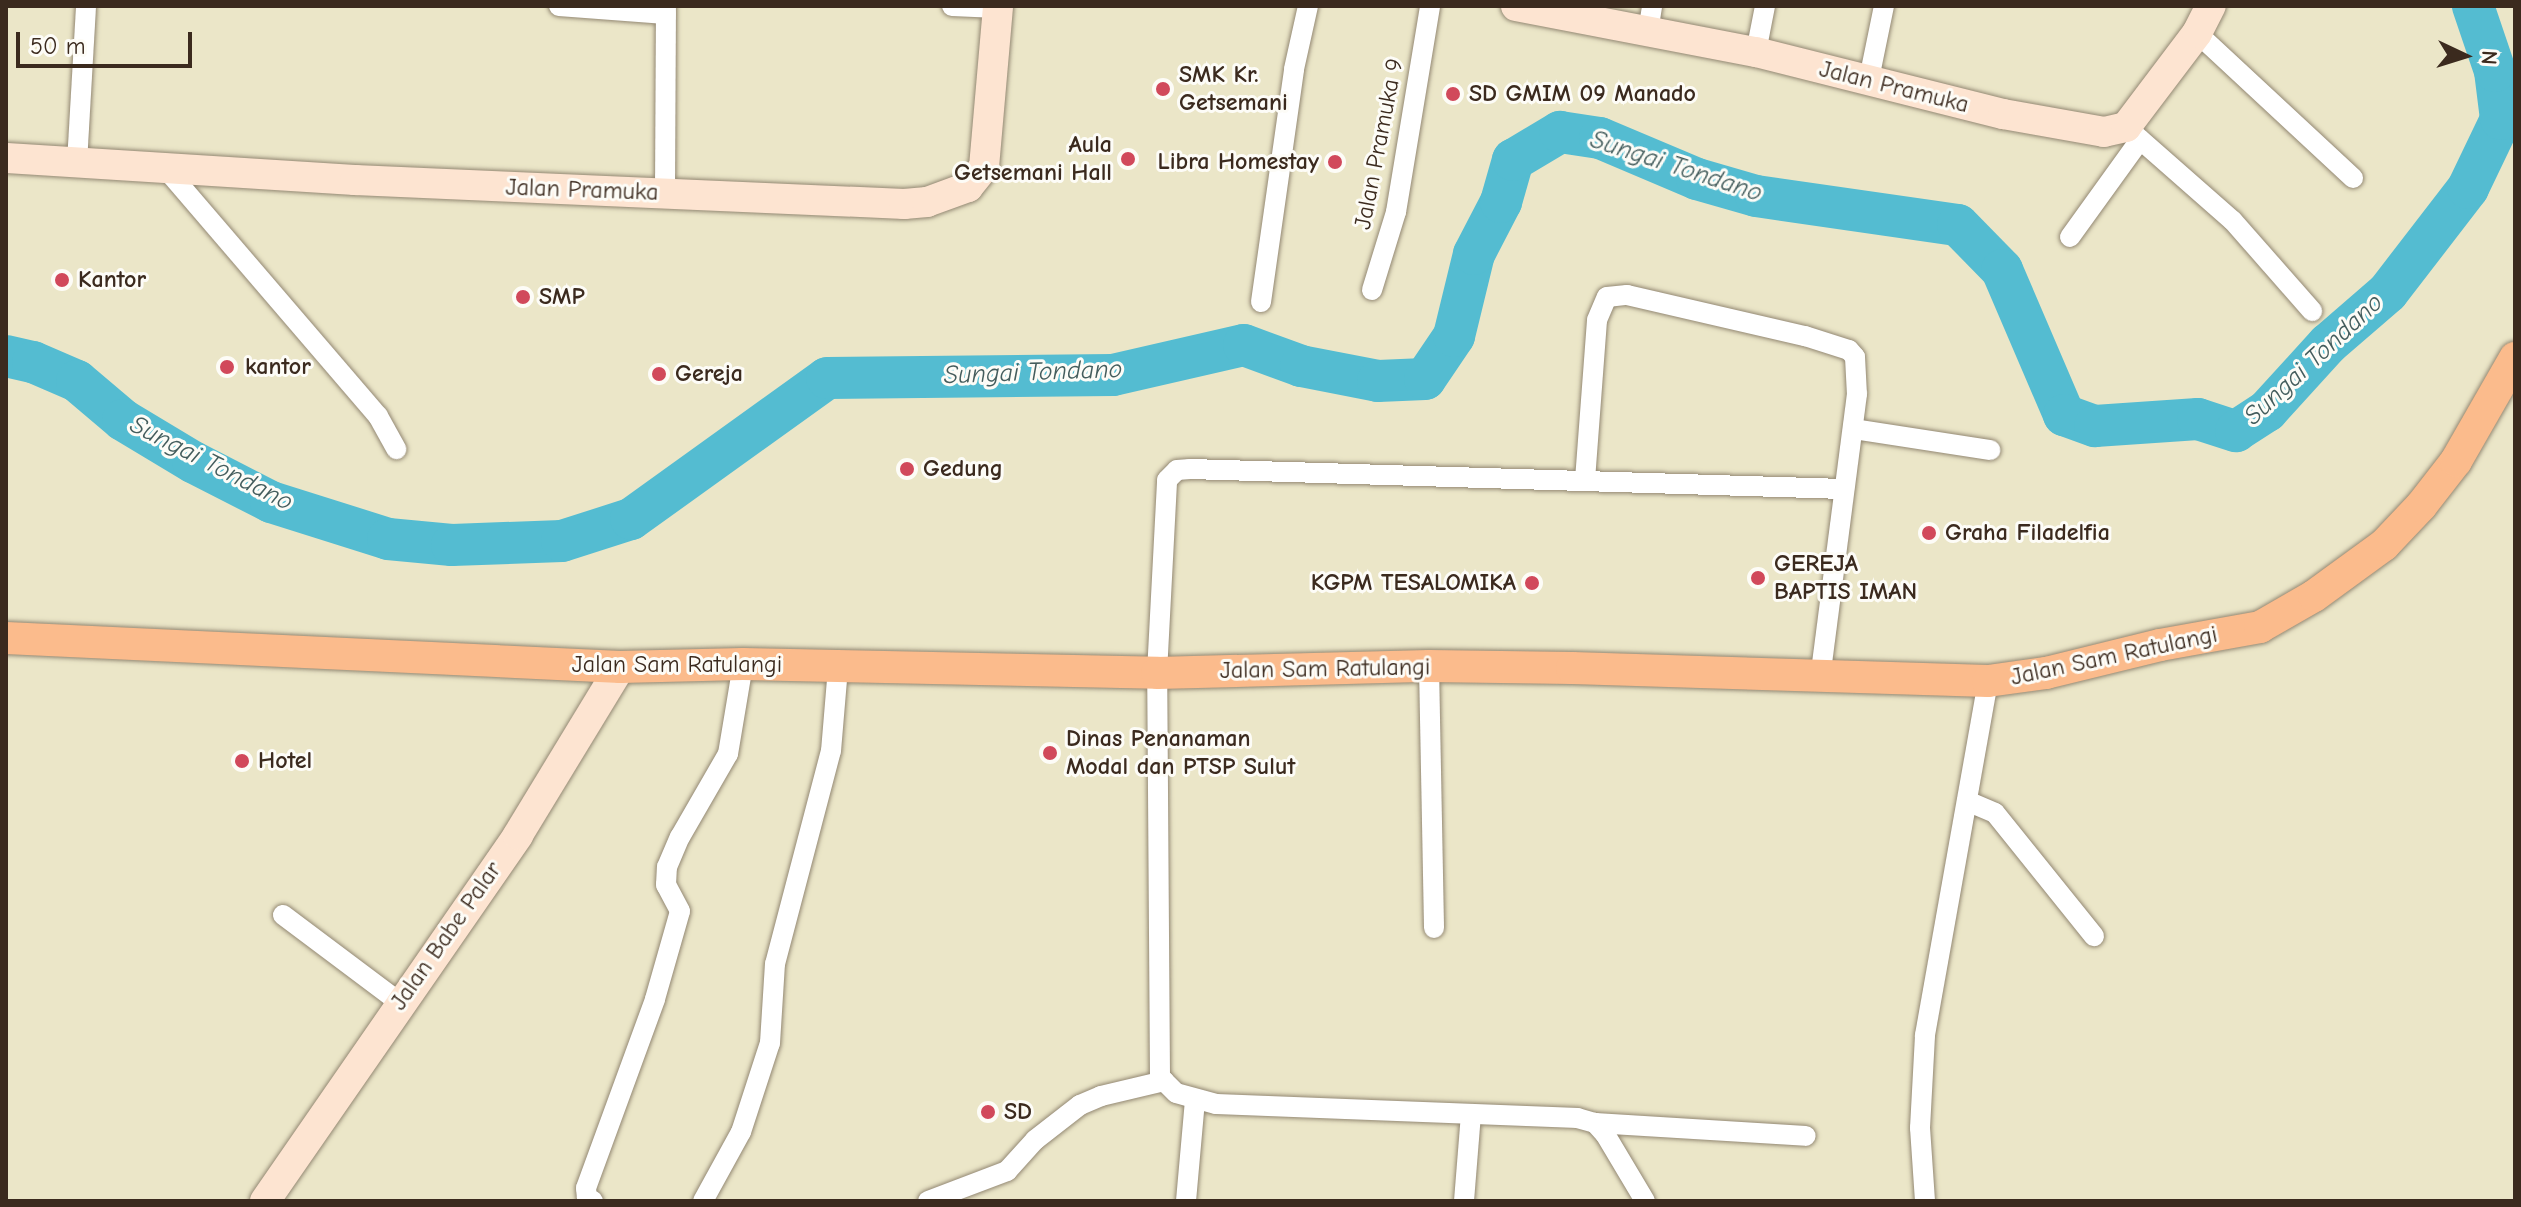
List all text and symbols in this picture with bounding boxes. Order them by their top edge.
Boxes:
scale bar [20,16,196,66]
north arrow [2425,16,2505,96]
text: 50 m [30,32,86,60]
text: N [2475,50,2502,66]
street label: Jalan Pramuka [1816,55,1972,119]
street label: Jalan Pramuka 9 [1348,56,1410,232]
place label: SMK Kr. Getsemani [1179,61,1288,117]
marker: SMK Kr. Getsemani [1154,80,1172,98]
place label: SD GMIM 09 Manado [1469,80,1696,108]
marker: SD GMIM 09 Manado [1444,85,1462,103]
water label: Sungai Tondano [1586,125,1766,209]
place label: Aula Getsemani Hall [954,131,1112,187]
place label: Libra Homestay [1157,148,1319,176]
marker: Aula Getsemani Hall [1119,150,1137,168]
marker: Libra Homestay [1326,153,1344,171]
street label: Jalan Pramuka [505,173,659,207]
place label: Kantor [78,266,146,294]
marker: Kantor [53,271,71,289]
place label: SMP [539,283,585,311]
marker: SMP [514,288,532,306]
water label: Sungai Tondano [2238,288,2390,432]
place label: kantor [245,353,311,381]
water label: Sungai Tondano [943,354,1123,392]
marker: kantor [216,356,238,378]
place label: Gereja [675,360,743,388]
marker: Gereja [650,365,668,383]
water label: Sungai Tondano [124,410,298,518]
place label: Gedung [923,455,1003,483]
marker: Gedung [898,460,916,478]
place label: Graha Filadelfia [1945,519,2110,547]
marker: Graha Filadelfia [1920,524,1938,542]
place label: GEREJA BAPTIS IMAN [1774,550,1917,606]
place label: KGPM TESALOMIKA [1311,569,1516,597]
marker: GEREJA BAPTIS IMAN [1749,569,1767,587]
marker: KGPM TESALOMIKA [1523,574,1541,592]
street label: Jalan Sam Ratulangi [2008,620,2220,692]
street label: Jalan Sam Ratulangi [572,651,782,679]
street label: Jalan Sam Ratulangi [1220,653,1430,685]
place label: Dinas Penanaman Modal dan PTSP Sulut [1066,725,1295,781]
marker: Dinas Penanaman Modal dan PTSP Sulut [1041,744,1059,762]
place label: Hotel [258,747,312,775]
marker: Hotel [233,752,251,770]
street label: Jalan Babe Palar [384,856,508,1016]
place label: SD [1004,1098,1032,1126]
marker: SD [979,1103,997,1121]

